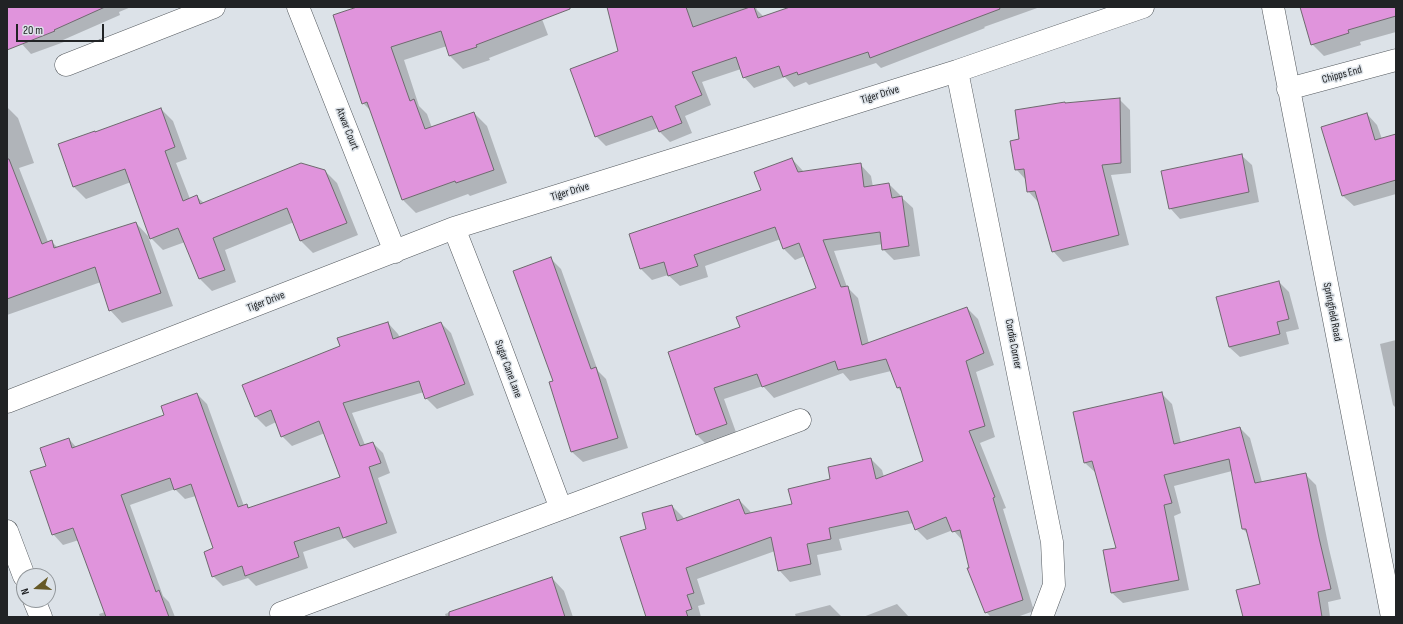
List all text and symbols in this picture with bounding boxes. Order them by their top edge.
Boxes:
scale bar [18,16,106,42]
text: 20 m [23,23,43,38]
street label: Chipps End [1321,63,1363,87]
street label: Tiger Drive [859,83,901,107]
street label: Atwar Court [333,106,361,152]
street label: Tiger Drive [549,180,591,204]
street label: Springfield Road [1320,282,1344,342]
street label: Tiger Drive [245,289,287,315]
street label: Cordia Corner [1002,318,1024,370]
street label: Sugar Cane Lane [491,338,525,400]
north arrow [16,568,56,608]
text: N [18,587,32,596]

